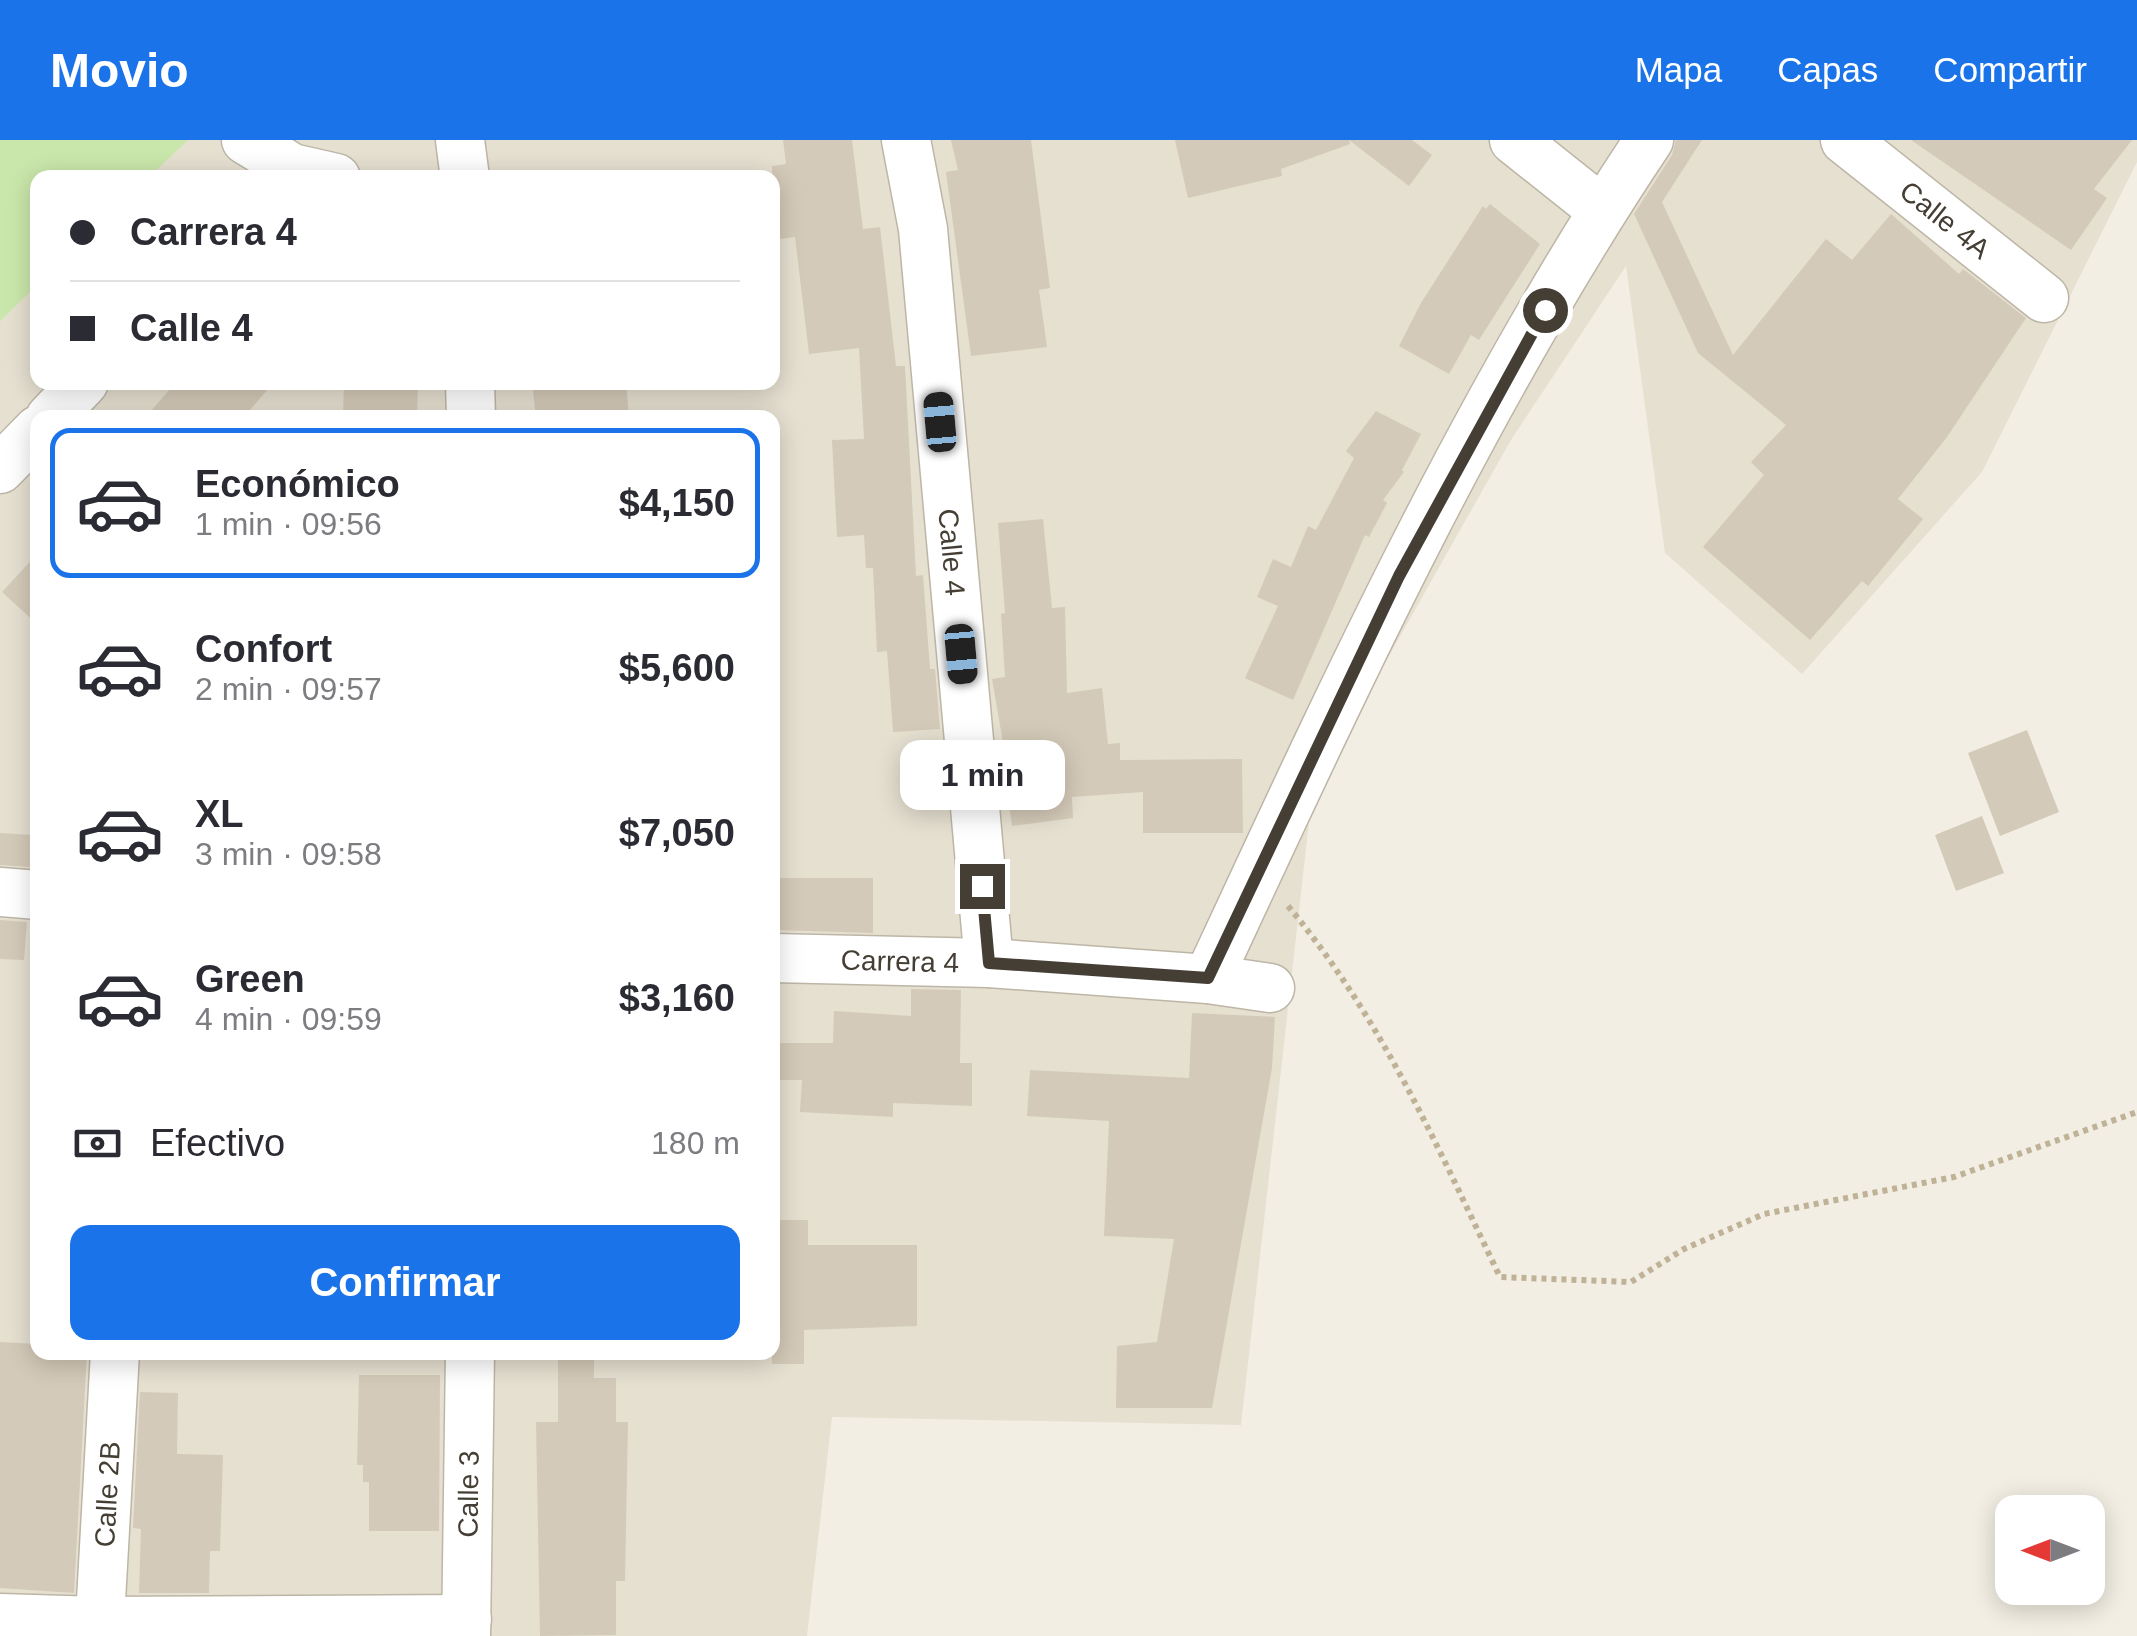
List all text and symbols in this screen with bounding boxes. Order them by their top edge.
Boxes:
text: Movio [50,44,189,97]
text: Mapa [1635,50,1722,89]
text: Capas [1777,50,1878,89]
text: Compartir [1933,50,2087,89]
street label: Calle 4A [1894,175,1996,265]
text: Carrera 4 [130,211,297,253]
route start [1523,288,1568,333]
text: Calle 4 [130,307,253,349]
car [922,391,958,453]
icon: car [75,458,165,548]
text: Económico [195,463,400,505]
text: $4,150 [619,482,735,524]
text: 1 min · 09:56 [195,506,382,542]
street label: Calle 4 [932,507,971,597]
icon: car [75,623,165,713]
car [943,623,979,685]
text: Confort [195,628,332,670]
text: $5,600 [619,647,735,689]
text: 2 min · 09:57 [195,671,382,707]
callout: 1 min [900,741,1064,811]
text: 1 min [941,757,1024,793]
icon: car [75,788,165,878]
text: XL [195,793,244,835]
text: $7,050 [619,812,735,854]
text: 3 min · 09:58 [195,836,382,872]
route end [960,864,1005,909]
street label: Carrera 4 [840,945,959,978]
icon: car [75,953,165,1043]
text: Green [195,958,305,1000]
text: $3,160 [619,977,735,1019]
text: 4 min · 09:59 [195,1001,382,1037]
icon: cash [70,1116,125,1171]
text: Efectivo [150,1122,285,1164]
text: 180 m [651,1125,740,1161]
button: Confirmar [70,1225,740,1340]
street label: Calle 2B [89,1441,126,1548]
street label: Calle 3 [452,1450,485,1538]
north arrow [1995,1495,2105,1605]
map controls [1995,1495,2105,1605]

